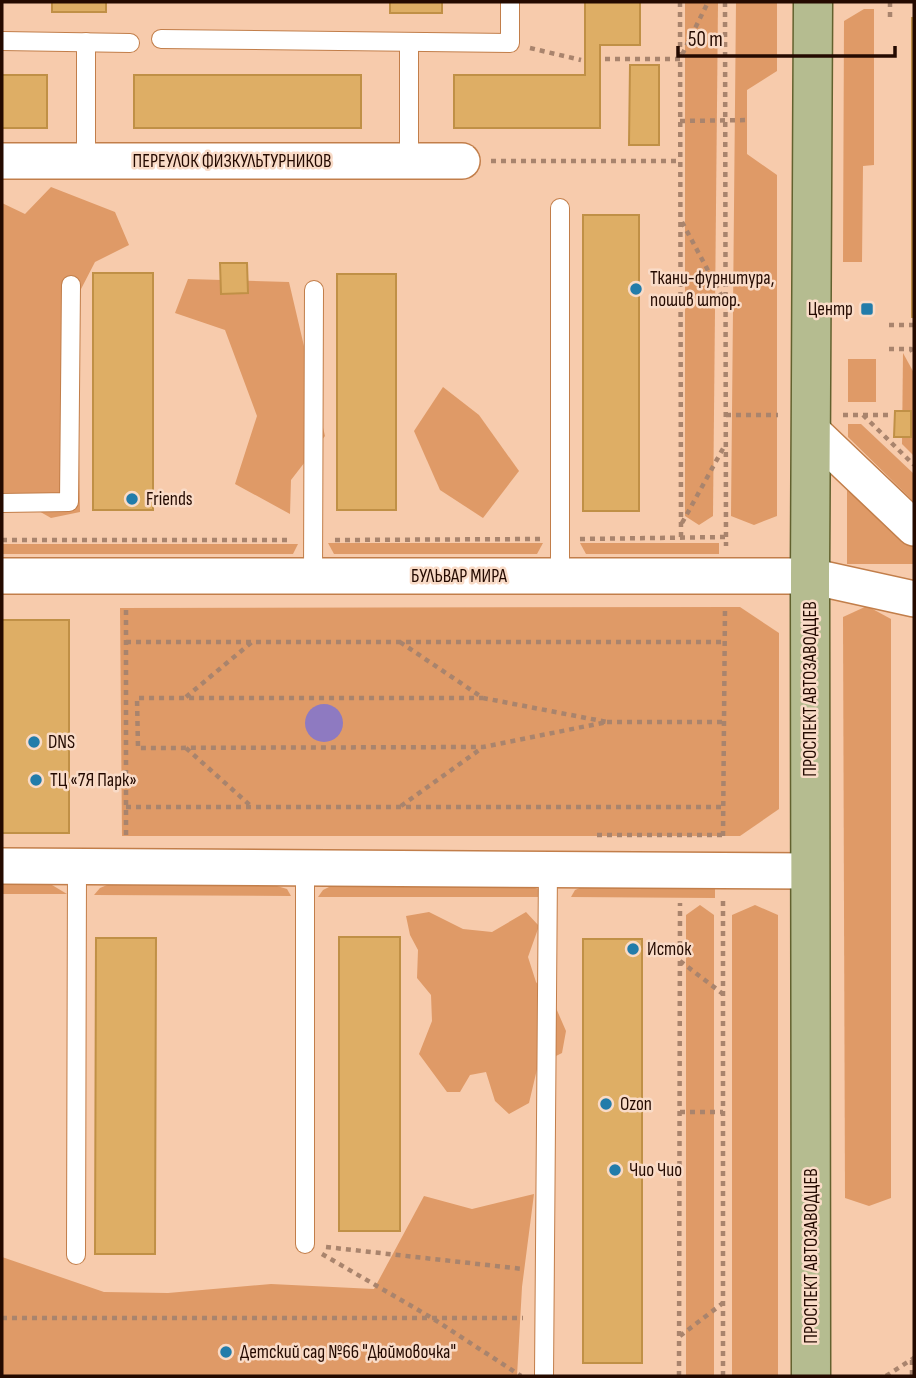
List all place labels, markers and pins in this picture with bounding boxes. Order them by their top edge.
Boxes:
place label: Ткани-фурнитура, пошив штор. [650,267,774,312]
marker: Ткани-фурнитура, пошив штор. [628,281,644,297]
place label: Центр [808,298,853,321]
marker: Центр [859,301,875,317]
place label: Friends [146,488,193,511]
marker: Friends [124,491,140,507]
place label: DNS [48,731,75,754]
marker: DNS [26,734,42,750]
place label: ТЦ «7Я Парк» [50,769,137,792]
marker: ТЦ «7Я Парк» [28,772,44,788]
place label: Исток [647,938,692,961]
marker: Исток [625,941,641,957]
place label: Ozon [620,1093,652,1116]
marker: Ozon [598,1096,614,1112]
place label: Чио Чио [629,1159,682,1182]
marker: Чио Чио [607,1162,623,1178]
place label: Детский сад №66 "Дюймовочка" [240,1341,456,1364]
marker: Детский сад №66 "Дюймовочка" [218,1344,234,1360]

